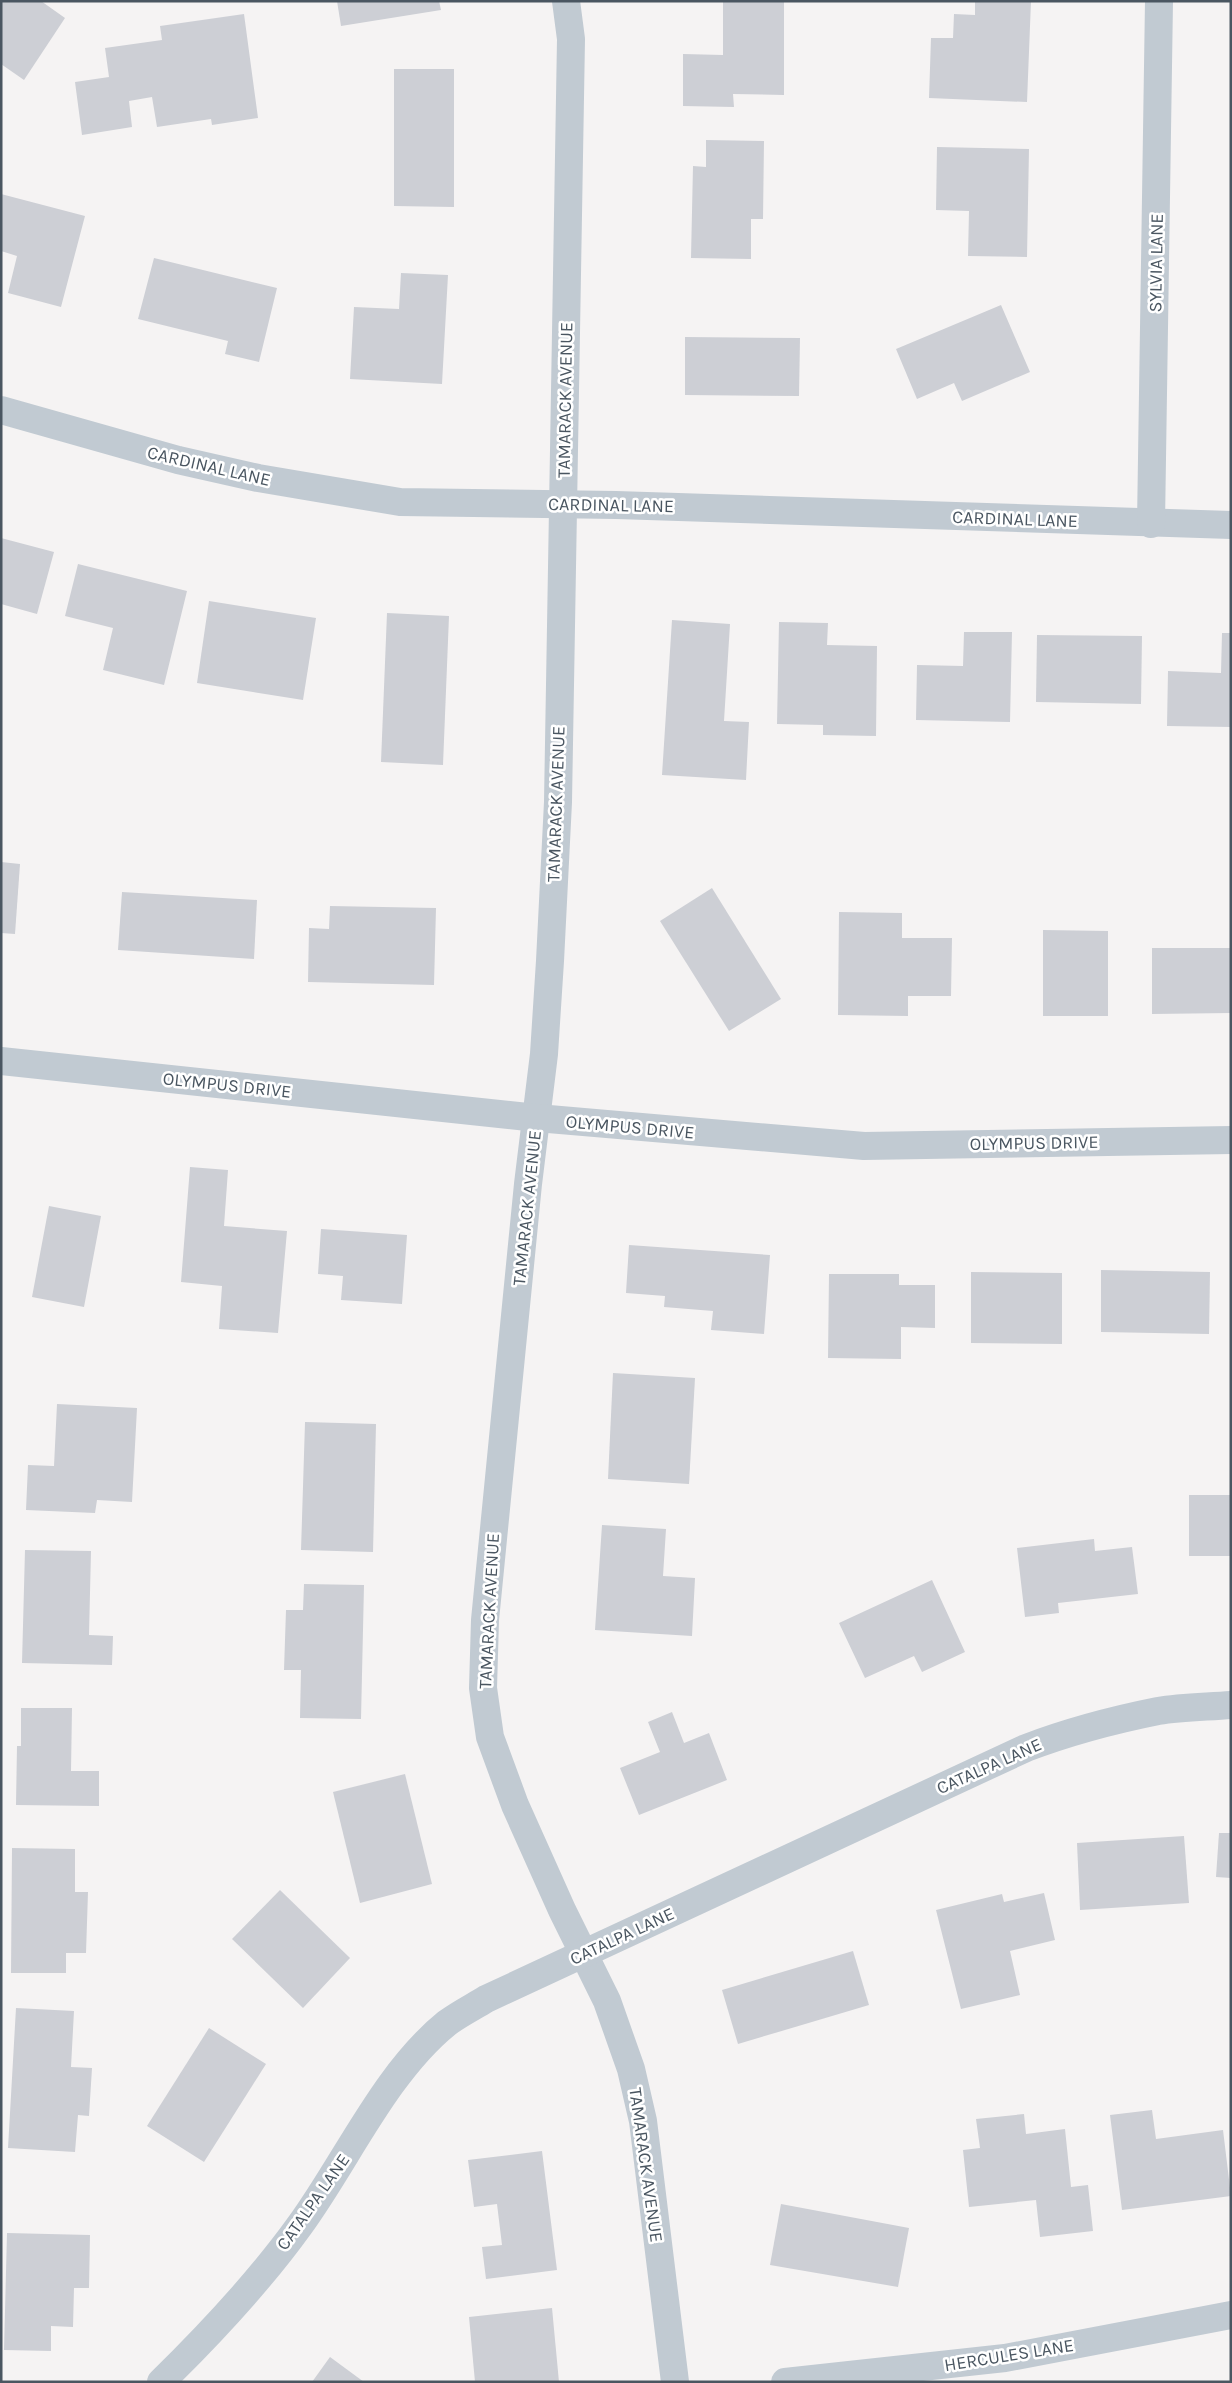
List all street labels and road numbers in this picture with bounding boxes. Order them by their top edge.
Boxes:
street label: SYLVIA LANE [1144,213,1168,313]
street label: TAMARACK AVENUE [553,322,577,478]
street label: CARDINAL LANE [145,441,273,491]
street label: CARDINAL LANE [548,493,674,517]
street label: CARDINAL LANE [952,506,1078,532]
street label: TAMARACK AVENUE [542,726,570,882]
street label: OLYMPUS DRIVE [162,1067,292,1103]
street label: OLYMPUS DRIVE [565,1110,695,1144]
street label: TAMARACK AVENUE [508,1129,546,1287]
street label: OLYMPUS DRIVE [969,1131,1099,1155]
street label: TAMARACK AVENUE [474,1532,504,1690]
street label: CATALPA LANE [933,1733,1045,1799]
street label: CATALPA LANE [566,1902,678,1970]
street label: TAMARACK AVENUE [624,2086,668,2244]
street label: CATALPA LANE [272,2150,354,2254]
street label: HERCULES LANE [943,2334,1075,2376]

